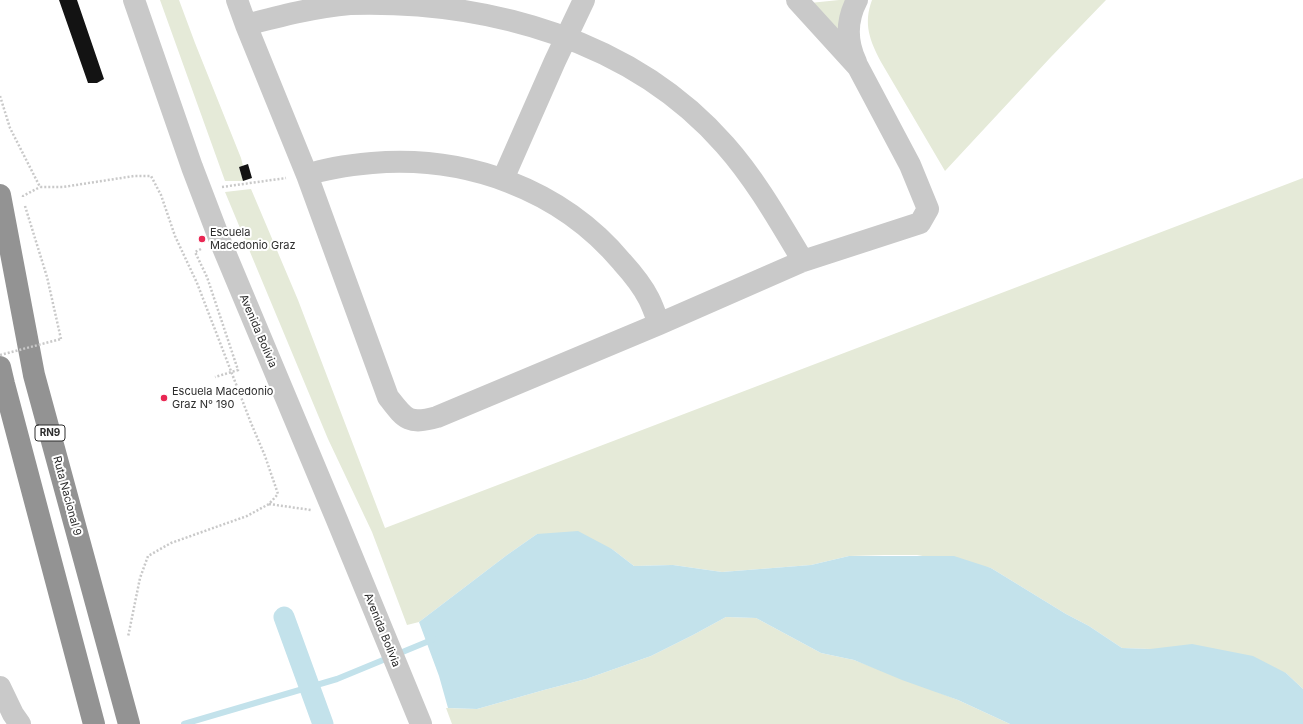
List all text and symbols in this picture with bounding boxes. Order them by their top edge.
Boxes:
place label: Escuela Macedonio Graz [210,226,296,252]
marker: Escuela Macedonio Graz [197,234,207,244]
street label: Avenida Bolivia [237,292,279,370]
place label: Escuela Macedonio Graz N° 190 [172,385,273,411]
marker: Escuela Macedonio Graz N° 190 [159,393,169,403]
road number: RN9 [35,425,65,441]
street label: Ruta Nacional 9 [50,455,84,537]
street label: Avenida Bolivia [361,591,403,669]

